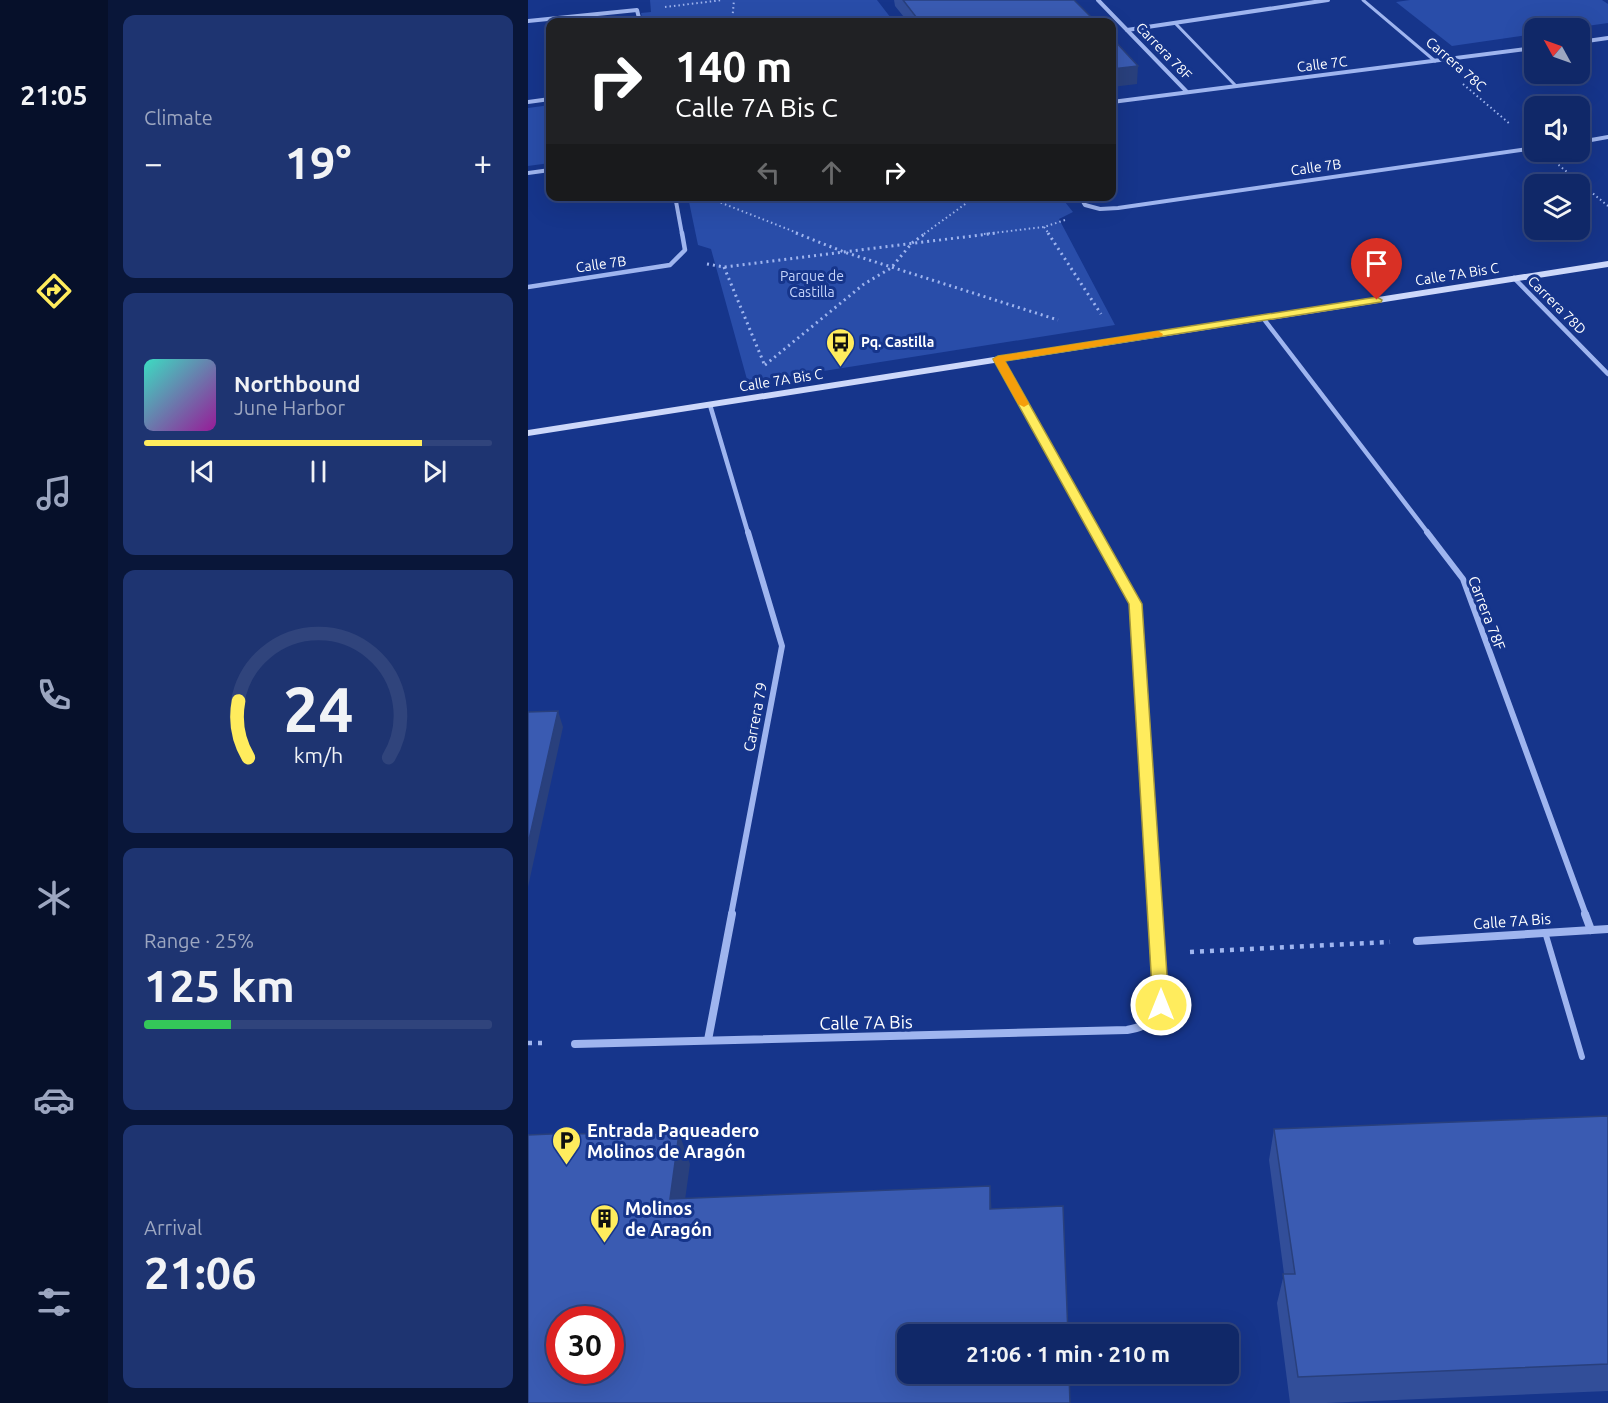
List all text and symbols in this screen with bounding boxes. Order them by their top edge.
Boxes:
north arrow [1524,18,1590,84]
map controls [1524,18,1590,240]
street label: Carrera 78F [1133,19,1195,83]
street label: Carrera 78C [1423,34,1490,95]
icon: right [576,42,654,120]
text: 140 m [675,43,792,90]
street label: Calle 7C [1296,53,1348,75]
text: 21:05 [20,80,88,110]
text: Calle 7A Bis C [675,92,838,122]
button: sound [1524,96,1590,162]
text: Climate [144,106,213,129]
text: 19° [285,137,351,188]
text: − [144,144,163,181]
text: + [473,144,492,181]
icon: left [752,156,785,189]
icon: ahead [815,156,848,189]
icon: right [878,156,911,189]
street label: Calle 7B [1290,156,1342,178]
button: layers [1524,174,1590,240]
pin [1351,238,1402,300]
icon: arrive [1360,247,1393,280]
street label: Calle 7B [575,253,627,275]
street label: Calle 7A Bis C [1414,259,1500,289]
park label: Parque de Castilla [780,268,844,300]
icon: directions [33,270,75,312]
street label: Carrera 78D [1525,273,1589,337]
bus stop icon: Pq. Castilla [824,326,856,368]
place label: Pq. Castilla [861,334,934,350]
street label: Calle 7A Bis C [738,365,824,395]
text: Northbound [234,371,360,396]
text: June Harbor [234,396,345,419]
icon: previous [186,455,219,488]
icon: pause [302,455,335,488]
icon: next [418,455,451,488]
icon: music [33,472,75,514]
street label: Carrera 78F [1465,573,1509,653]
icon: phone [33,674,75,716]
text: 24 [283,675,353,745]
street label: Carrera 79 [740,681,770,753]
text: km/h [293,744,343,768]
icon: climate [33,877,75,919]
street label: Calle 7A Bis [1473,910,1551,932]
text: Range · 25% [144,929,254,952]
text: 125 km [144,960,295,1011]
position arrow [1129,973,1193,1037]
street label: Calle 7A Bis [819,1011,913,1033]
icon: car [33,1079,75,1121]
place label: Entrada Paqueadero Molinos de Aragón [587,1120,759,1161]
parking icon: Entrada Paqueadero Molinos de Aragón [550,1124,582,1166]
place label: Molinos de Aragón [625,1198,712,1239]
building icon: Molinos de Aragón [588,1202,620,1244]
text: Arrival [144,1216,202,1239]
text: 21:06 [144,1247,257,1298]
icon: filters [33,1281,75,1323]
speed limit sign: 30 [546,1306,624,1384]
text: 21:06 · 1 min · 210 m [966,1341,1170,1366]

